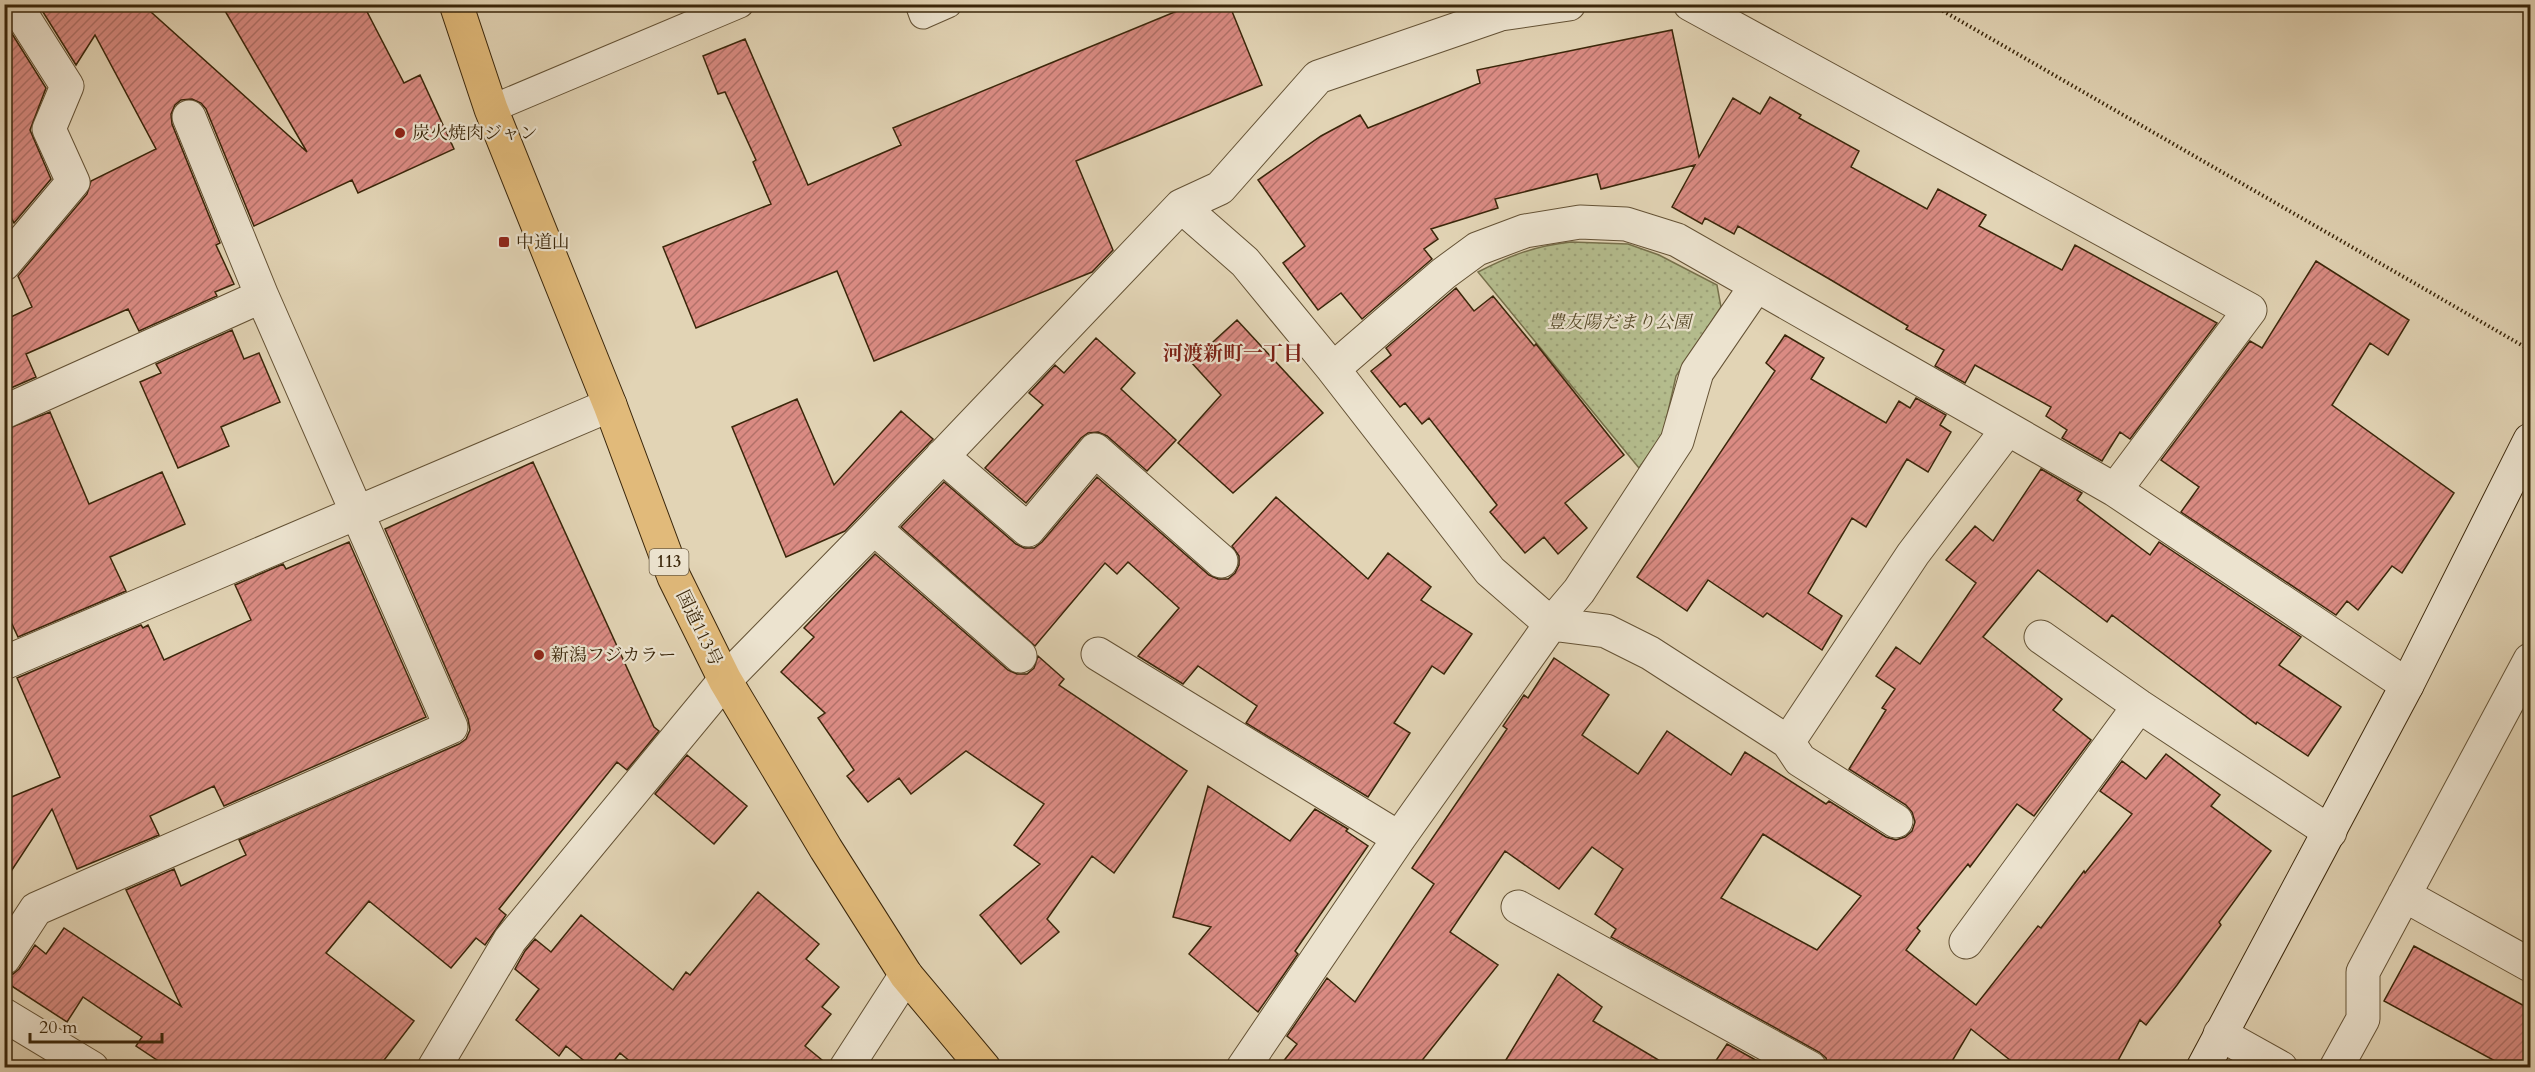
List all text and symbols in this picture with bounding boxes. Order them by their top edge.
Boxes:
place label: 炭火焼肉ジャン [412,121,538,146]
marker: 炭火焼肉ジャン [393,126,407,140]
place label: 中道山 [516,230,570,255]
marker: 中道山 [497,235,511,249]
park label: 豊友陽だまり公園 [1547,310,1694,335]
district label: 河渡新町一丁目 [1163,340,1303,367]
road number: 113 [650,549,688,575]
street label: 国道113号 [670,586,728,670]
place label: 新潟フジカラー [551,643,676,668]
marker: 新潟フジカラー [532,648,546,662]
scale bar [30,1006,162,1044]
text: 20 m [39,1015,78,1040]

